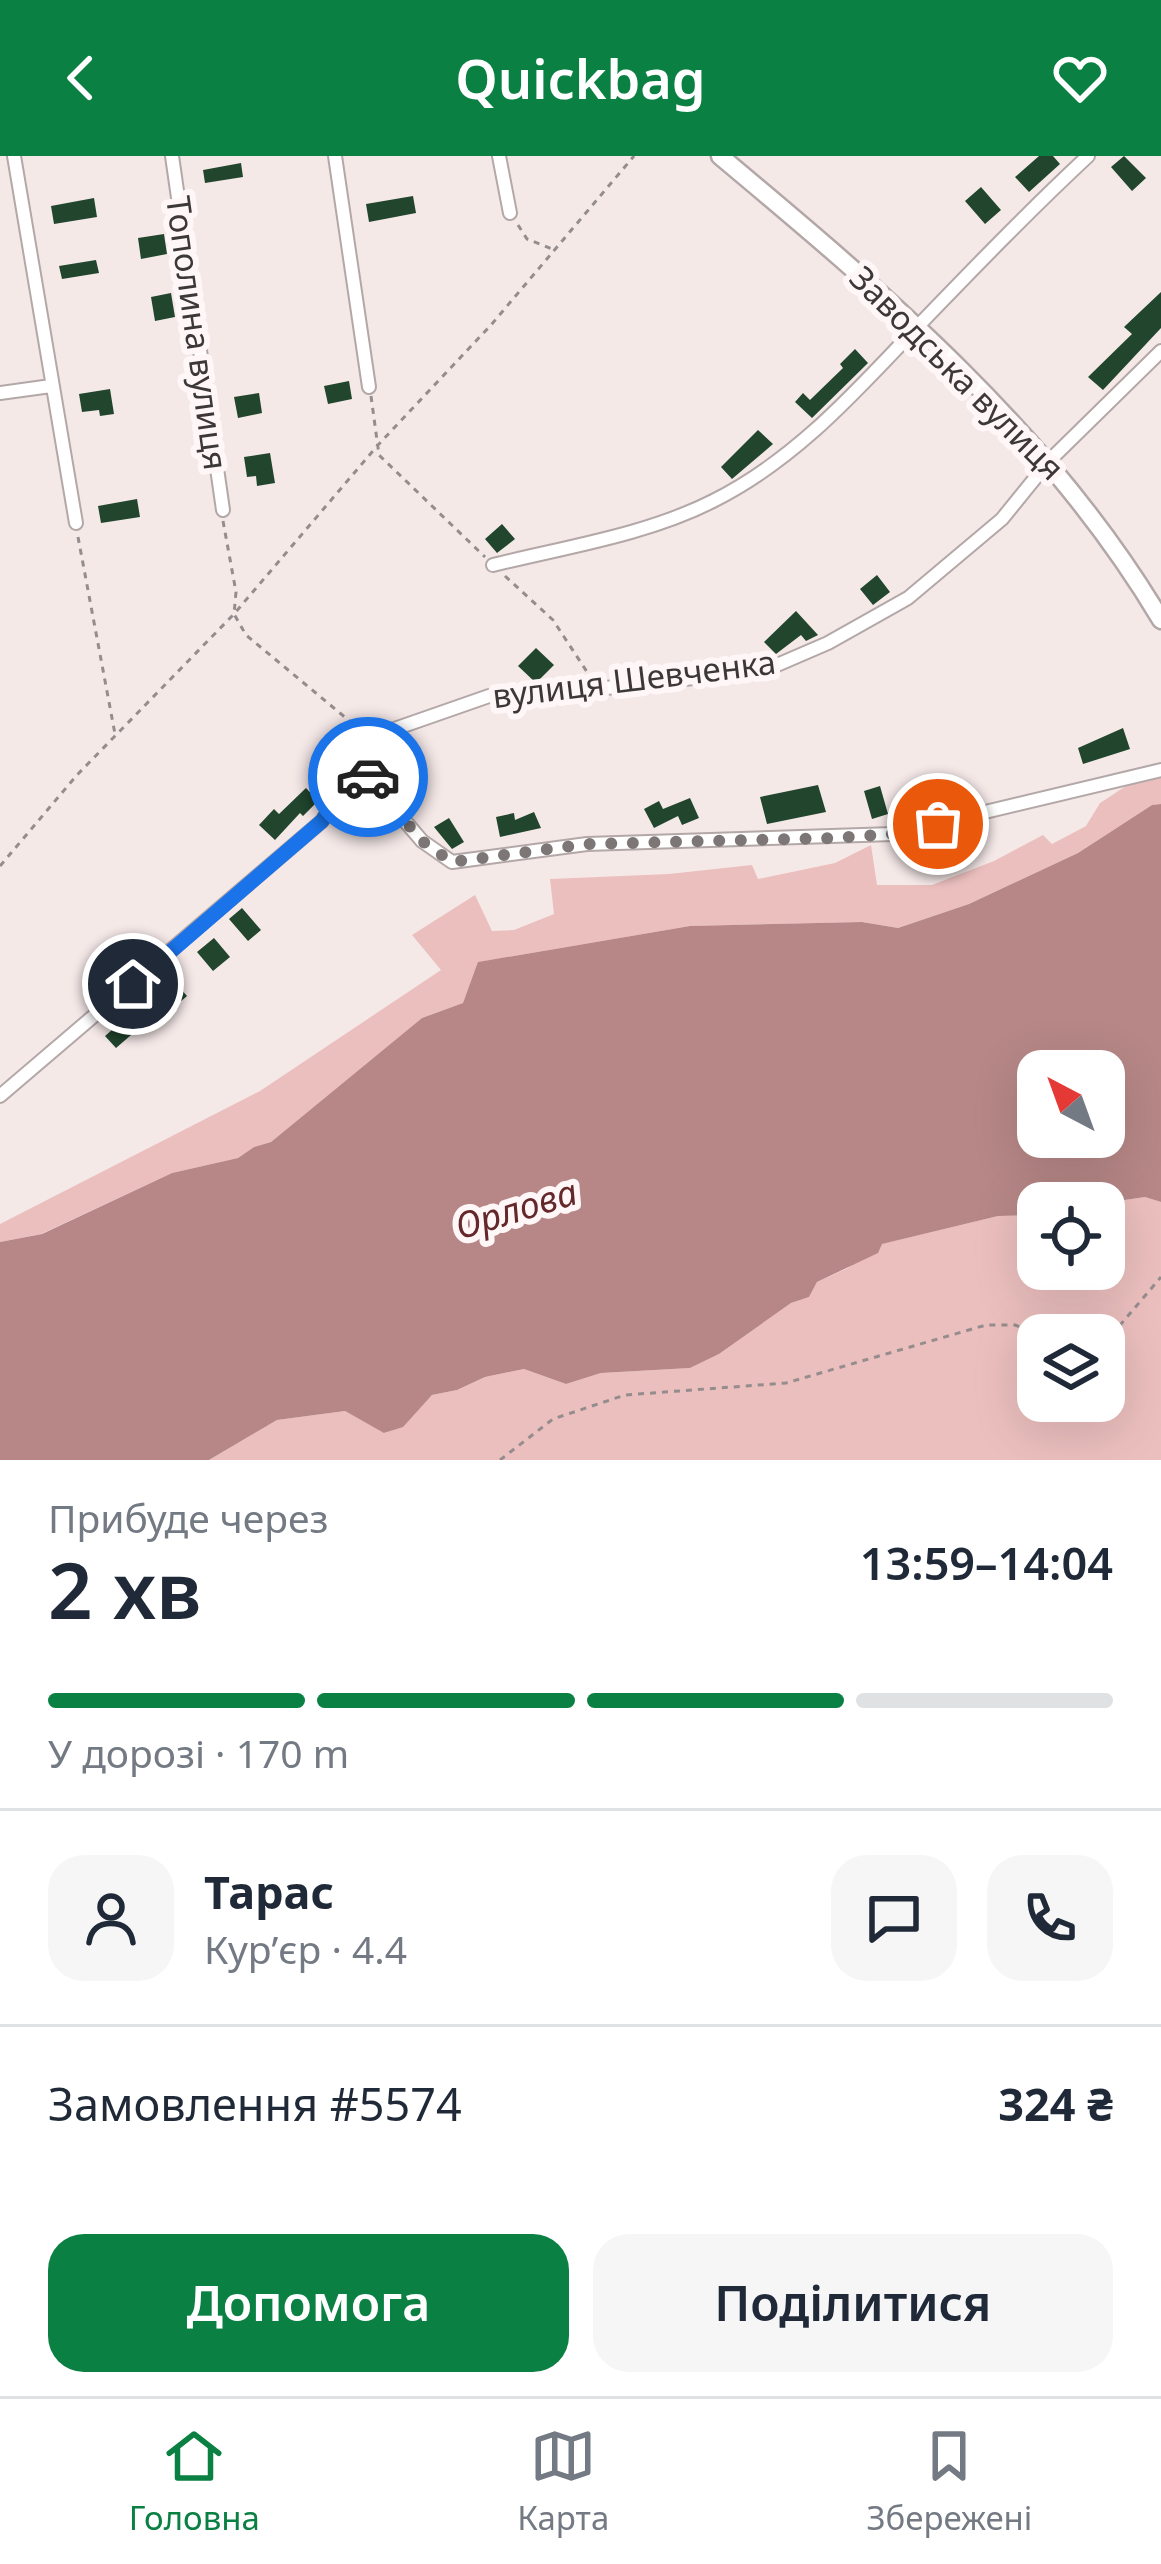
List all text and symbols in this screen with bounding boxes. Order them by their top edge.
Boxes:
text: Quickbag [455,41,706,115]
icon: back [48,45,114,111]
icon: heart [1047,45,1113,111]
street label: Тополина вулиця [156,193,239,473]
street label: Заводська вулиця [840,256,1074,490]
street label: вулиця Шевченка [490,639,778,718]
courier [308,717,428,837]
icon: car [335,744,401,810]
pin [887,773,989,875]
icon: bag [905,791,971,857]
pin [82,933,184,1035]
icon: home [100,951,166,1017]
north arrow [1017,1050,1125,1158]
map controls [1017,1050,1125,1422]
water label: Орлова [449,1167,583,1250]
button: locate [1017,1182,1125,1290]
button: layers [1017,1314,1125,1422]
text: Прибуде через [48,1491,329,1544]
text: 13:59–14:04 [860,1532,1113,1593]
text: 2 хв [48,1536,202,1642]
text: У дорозі · 170 m [48,1726,349,1779]
button: person [48,1855,174,1981]
button: chat [831,1855,957,1981]
button: phone [987,1855,1113,1981]
text: Тарас [204,1861,334,1922]
text: Кур’єр · 4.4 [204,1922,407,1975]
text: Замовлення #5574 [48,2073,462,2134]
text: 324 ₴ [998,2073,1113,2134]
button: Допомога [48,2234,569,2372]
button: Поділитися [593,2234,1113,2372]
tab: Головна [129,2423,260,2540]
tab: Карта [517,2423,609,2540]
tab: Збережені [866,2423,1032,2540]

